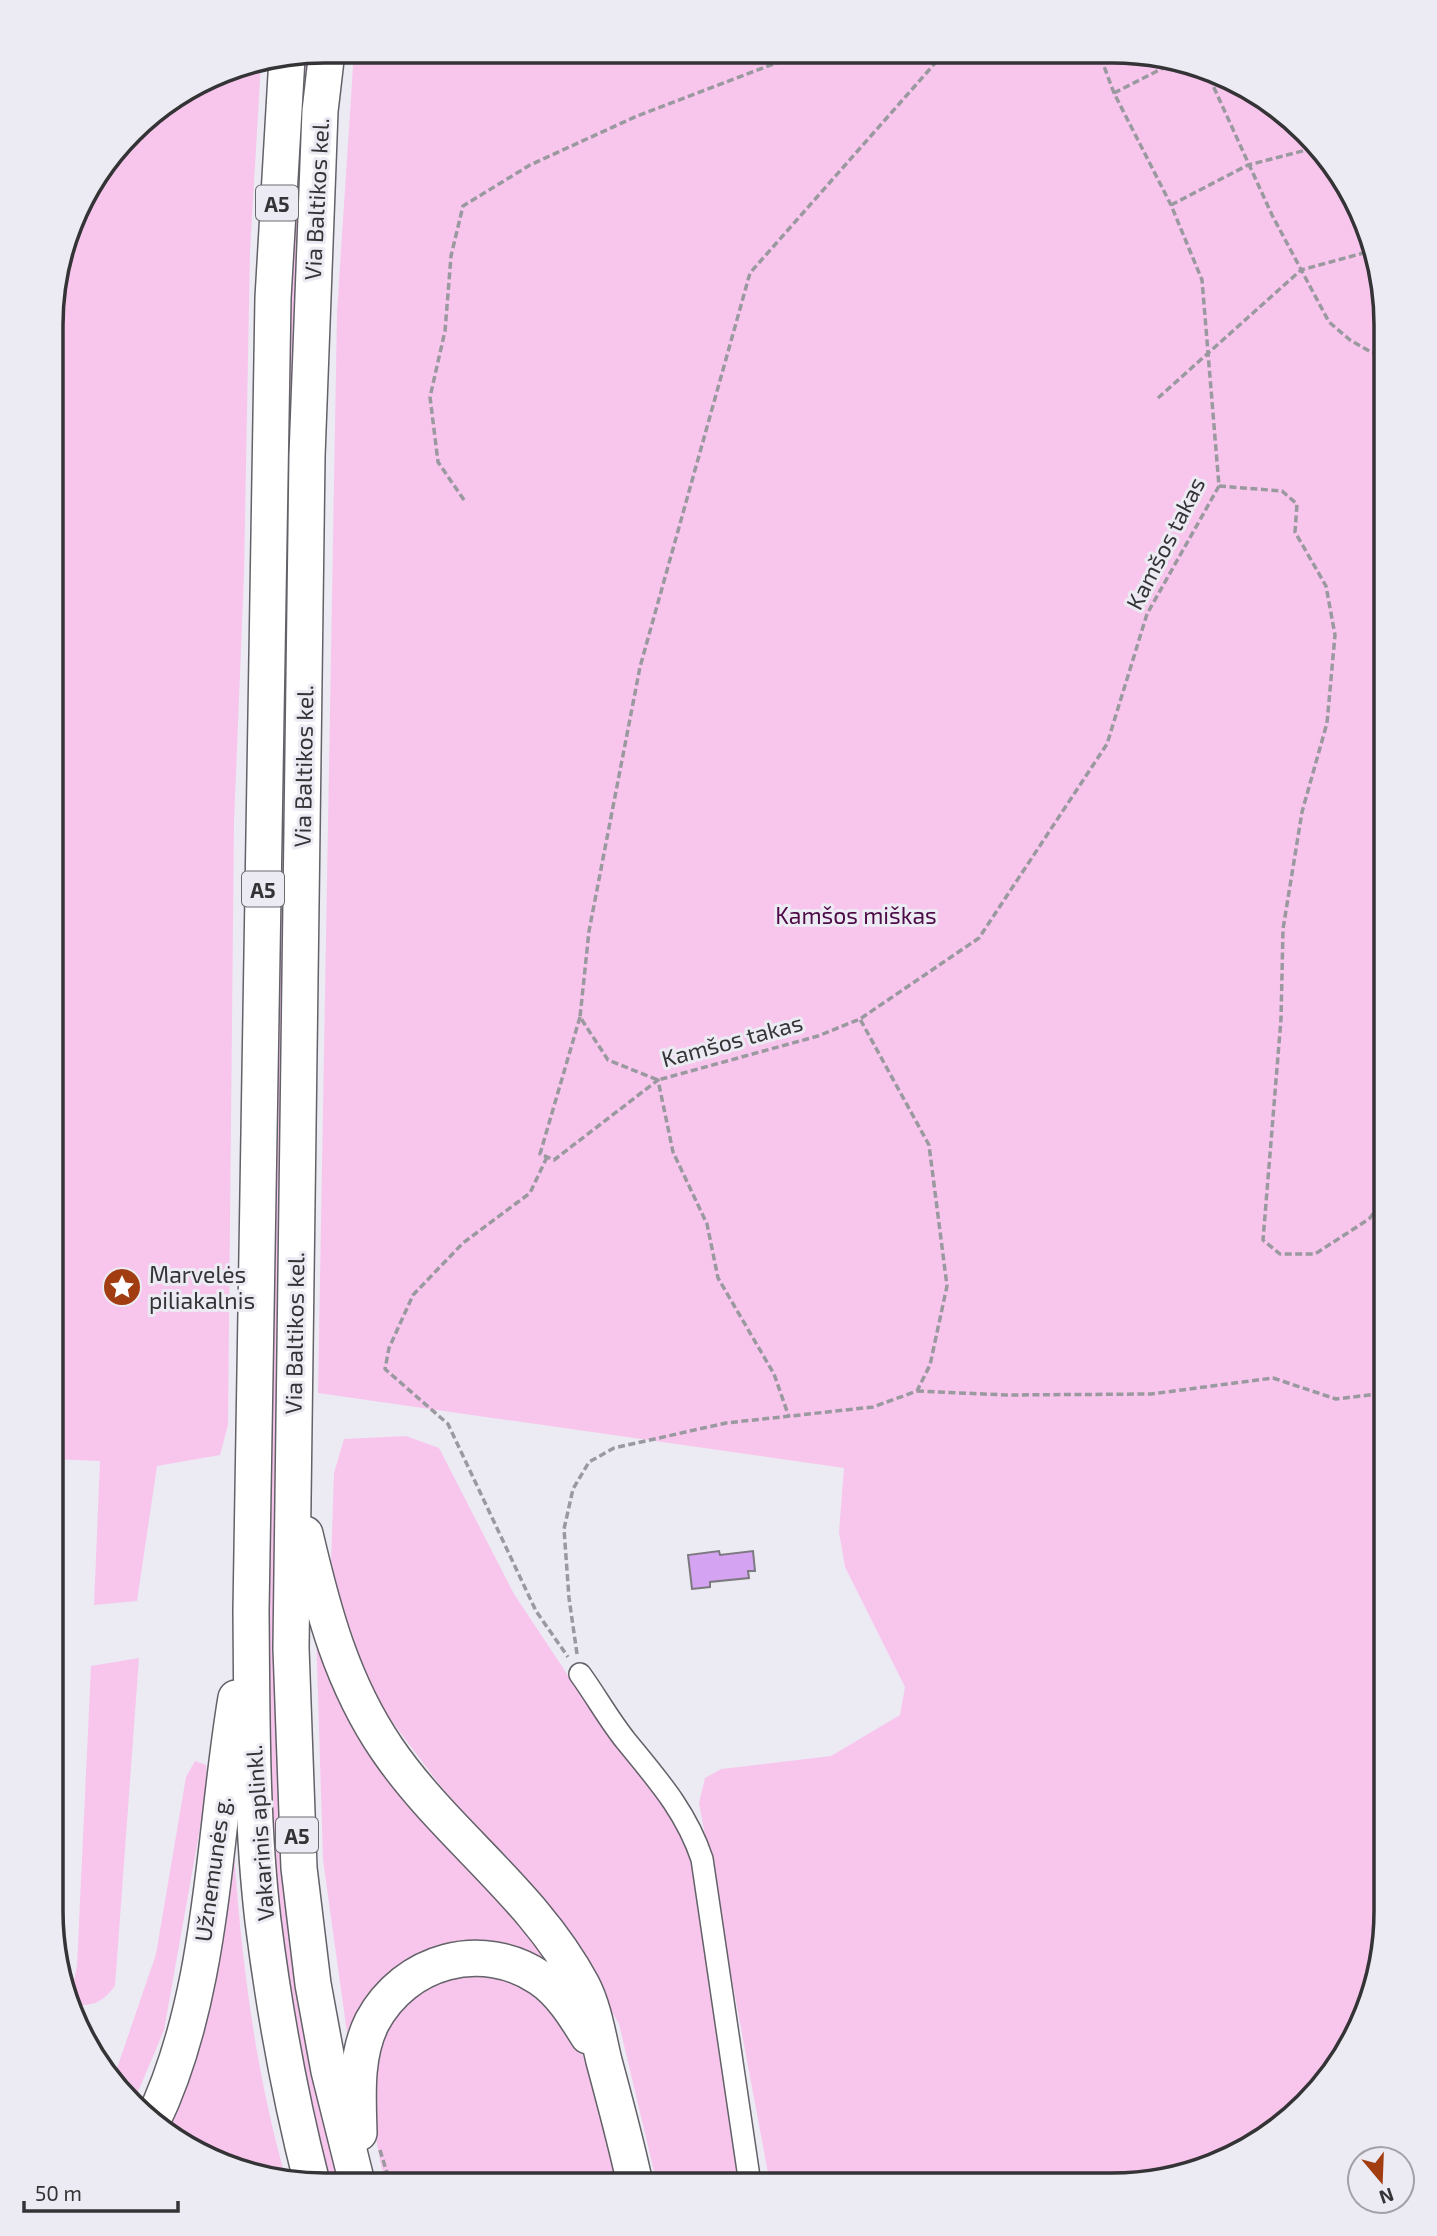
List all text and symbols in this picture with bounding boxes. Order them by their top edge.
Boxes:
street label: Via Baltikos kel. [298,117,334,281]
road number: A5 [256,186,298,220]
street label: Kamšos takas [1120,472,1210,614]
street label: Via Baltikos kel. [288,684,318,848]
road number: A5 [242,872,284,906]
park label: Kamšos miškas [775,901,937,929]
street label: Kamšos takas [658,1008,806,1072]
street label: Via Baltikos kel. [279,1251,309,1415]
place label: Marvelės piliakalnis [149,1260,255,1314]
place icon: Marvelės piliakalnis [101,1266,143,1308]
street label: Vakarinis aplinkl. [239,1744,279,1922]
street label: Užnemunės g. [188,1794,236,1944]
road number: A5 [276,1818,318,1853]
north arrow [1346,2145,1416,2215]
scale bar [24,2170,178,2214]
text: 50 m [35,2180,82,2205]
text: N [1376,2183,1397,2210]

